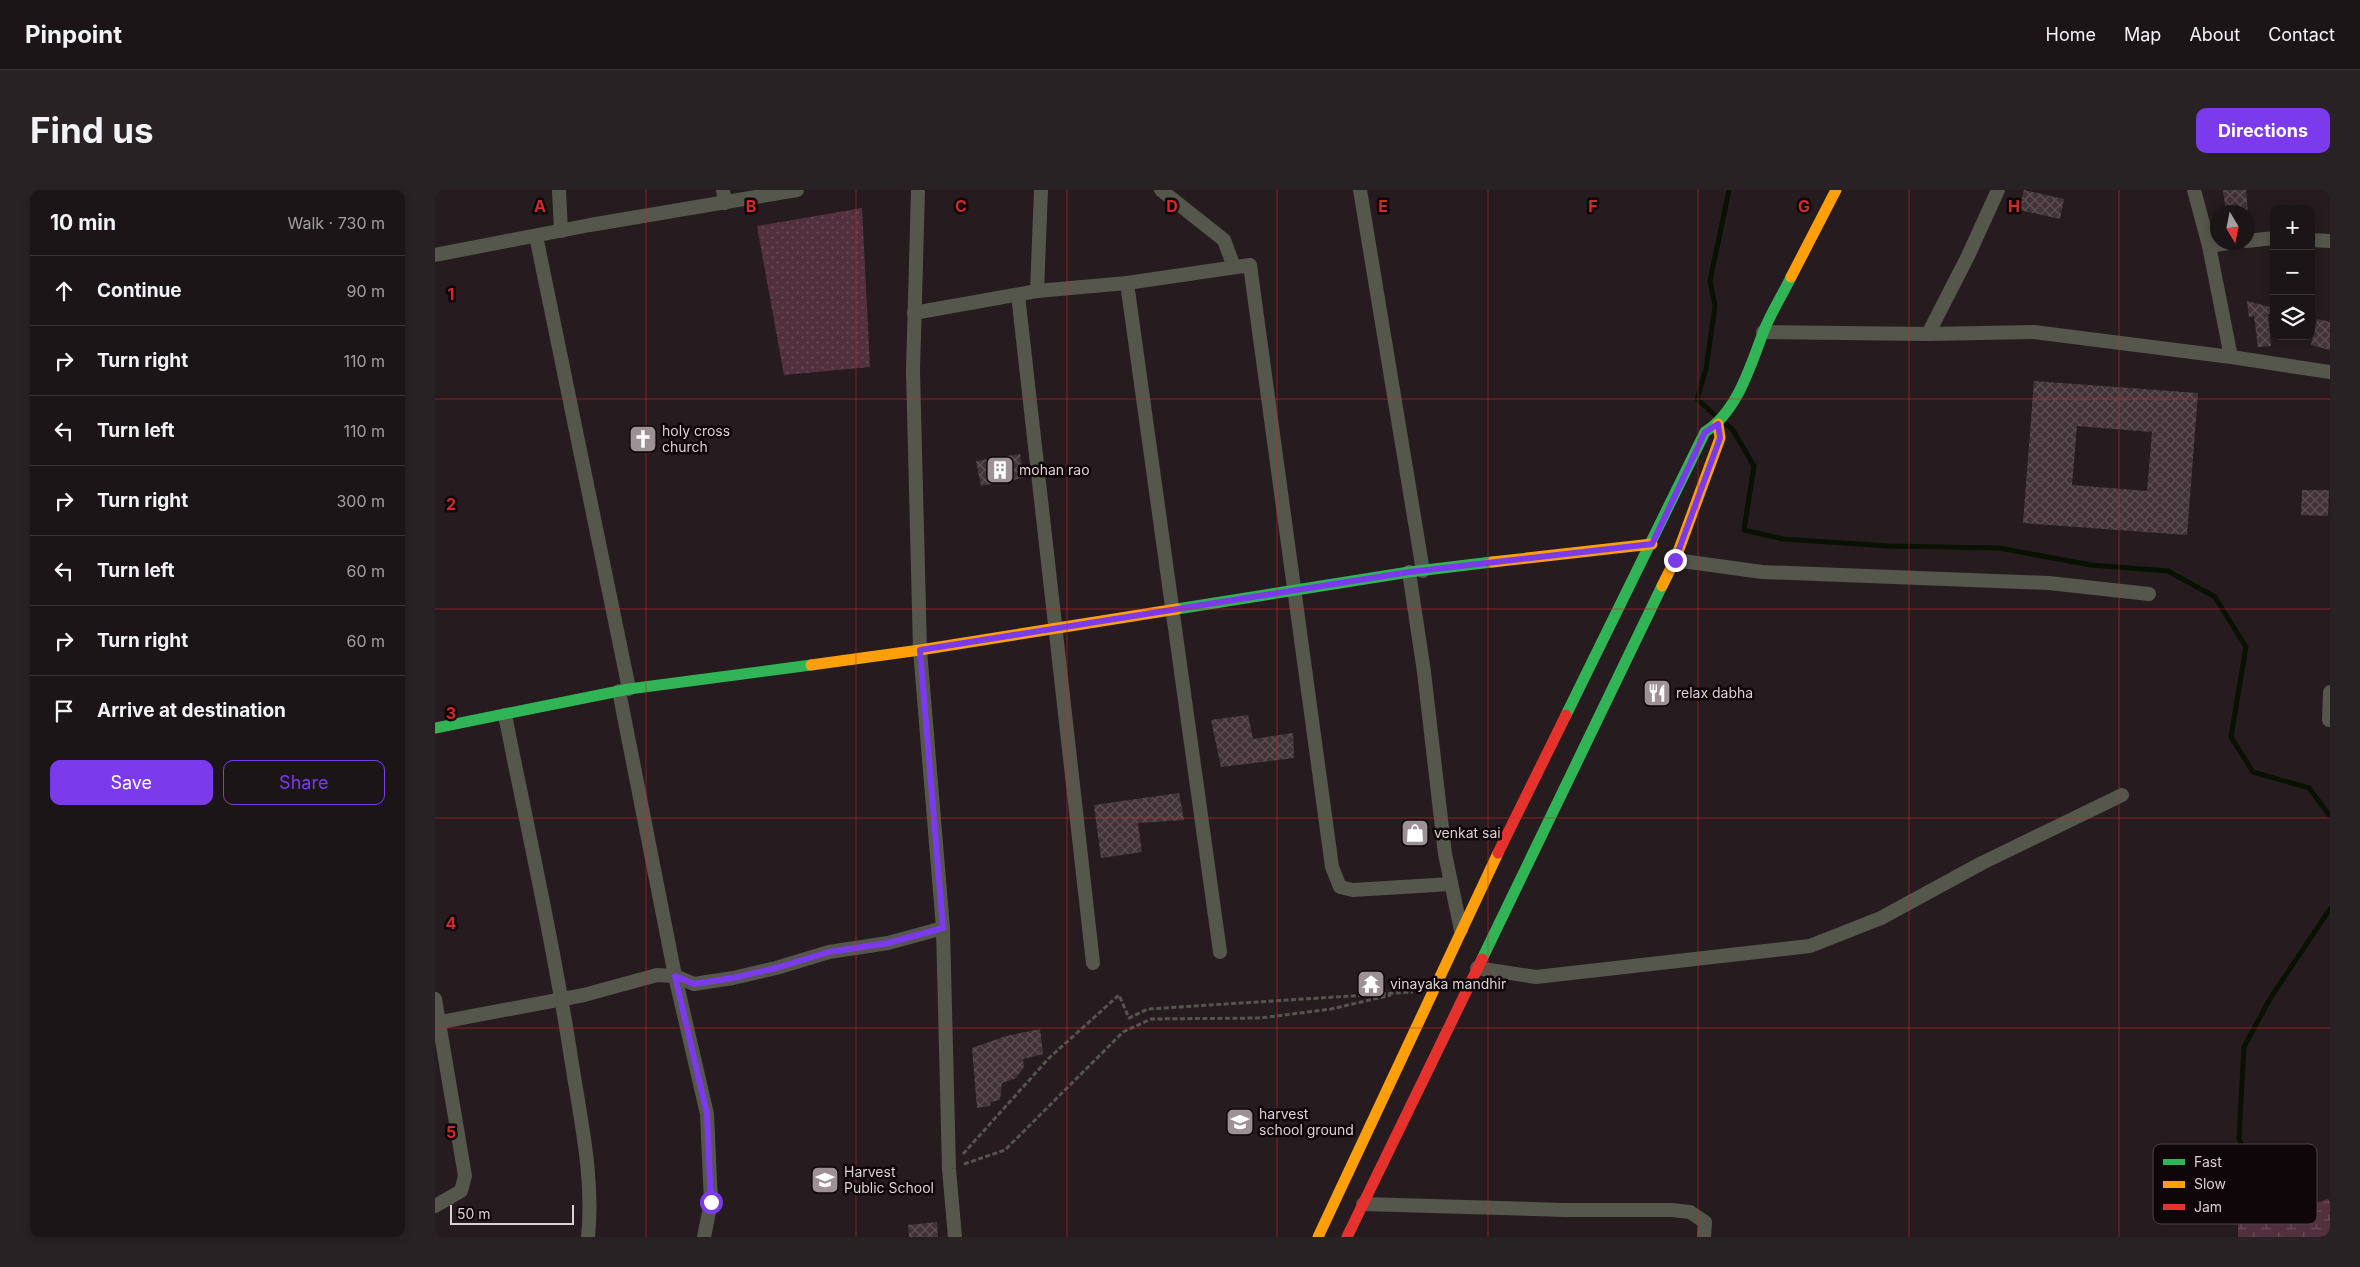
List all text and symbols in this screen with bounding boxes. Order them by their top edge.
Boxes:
text: Pinpoint [25,20,122,49]
text: Home [2046,24,2096,45]
text: Map [2124,24,2161,45]
text: About [2189,24,2240,45]
text: Contact [2268,24,2335,45]
button: Directions [2196,108,2330,153]
text: Find us [30,109,154,151]
text: A [534,196,546,216]
text: B [746,196,756,216]
text: C [955,196,967,216]
text: D [1166,196,1178,216]
text: E [1378,196,1388,216]
text: F [1588,196,1598,216]
text: G [1798,196,1810,216]
text: H [2008,196,2020,216]
north arrow [2210,205,2255,250]
map controls [2270,205,2315,340]
button: + [2270,205,2315,250]
text: 10 min [50,210,116,235]
text: Walk · 730 m [288,213,385,233]
button: − [2270,250,2315,295]
icon: ahead [50,277,78,305]
text: Continue [97,279,182,302]
text: 90 m [346,281,385,301]
text: 1 [448,284,454,304]
button: layers [2270,295,2315,340]
icon: right [50,347,78,375]
text: Turn right [97,349,188,372]
text: 110 m [343,351,385,371]
icon: left [50,417,78,445]
text: Turn left [97,419,175,442]
text: 110 m [343,421,385,441]
place label: holy cross church [662,422,730,455]
church icon: holy cross church [628,424,658,454]
building icon: mohan rao [985,455,1015,485]
place label: mohan rao [1019,461,1090,478]
icon: right [50,487,78,515]
text: Turn right [97,489,188,512]
text: 300 m [336,491,385,511]
text: 2 [446,494,456,514]
route end [1664,549,1687,572]
icon: left [50,557,78,585]
text: Turn left [97,559,175,582]
text: 60 m [346,561,385,581]
icon: right [50,627,78,655]
text: Turn right [97,629,188,652]
text: 60 m [346,631,385,651]
restaurant icon: relax dabha [1642,678,1672,708]
place label: relax dabha [1676,684,1753,701]
icon: arrive [50,697,78,725]
text: Arrive at destination [97,699,286,722]
text: 3 [446,703,456,723]
button: Save [50,760,213,805]
button: Share [223,760,385,805]
shop icon: venkat sai [1400,818,1430,848]
place label: venkat sai [1434,824,1501,841]
text: 4 [446,913,457,933]
temple icon: vinayaka mandhir [1356,969,1386,999]
place label: vinayaka mandhir [1390,975,1506,992]
place label: harvest school ground [1259,1105,1354,1138]
school or university icon: harvest school ground [1225,1107,1255,1137]
text: 5 [446,1122,456,1142]
legend [2153,1144,2317,1224]
text: Fast [2194,1153,2222,1170]
place label: Harvest Public School [844,1163,934,1196]
school or university icon: Harvest Public School [810,1165,840,1195]
text: Slow [2194,1175,2226,1192]
route start [700,1191,723,1214]
text: Jam [2194,1198,2222,1215]
scale bar [450,1202,574,1225]
text: 50 m [457,1205,491,1222]

